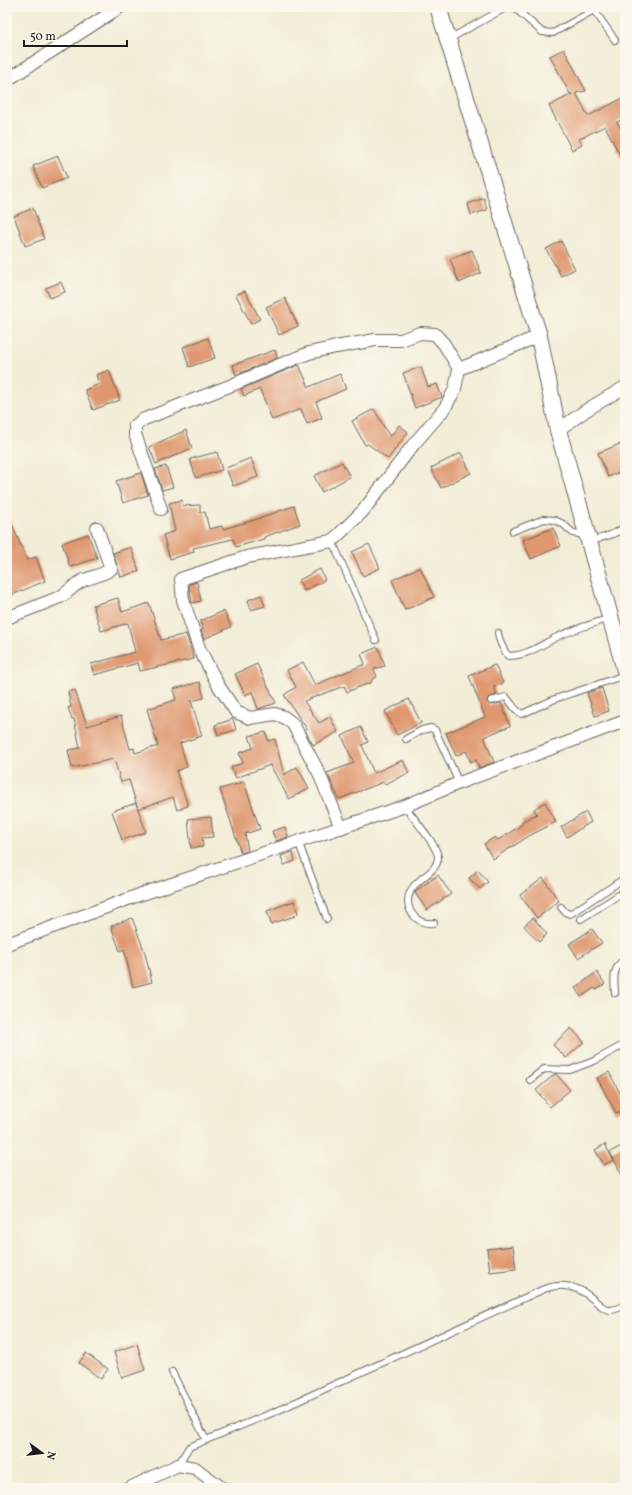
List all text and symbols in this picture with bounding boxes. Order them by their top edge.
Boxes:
scale bar [24,22,127,48]
text: 50 m [30,29,56,45]
north arrow [22,1433,62,1473]
text: N [42,1449,58,1461]

